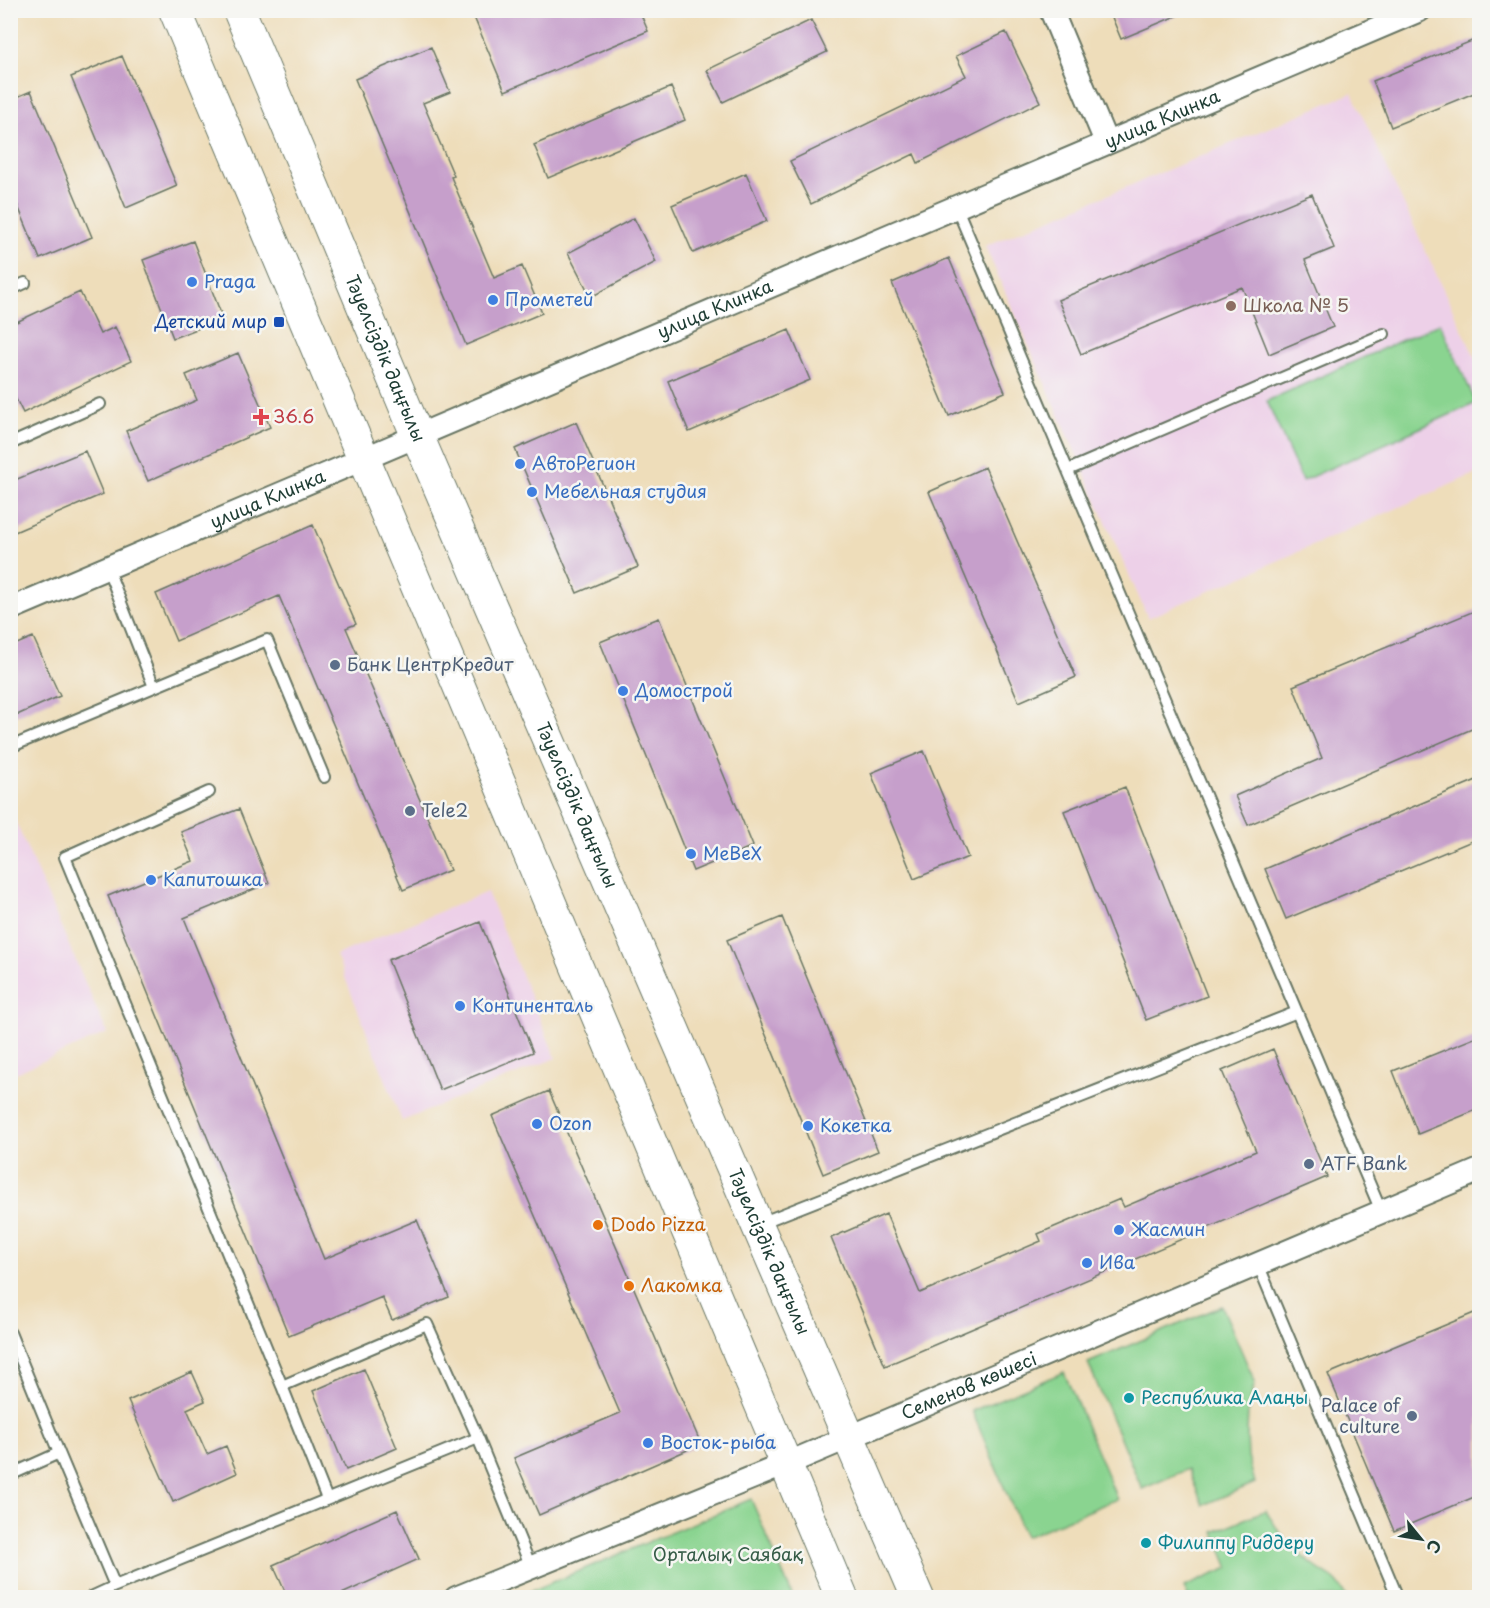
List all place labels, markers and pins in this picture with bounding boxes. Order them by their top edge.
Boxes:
place label: Praga [204,267,256,294]
marker: Praga [185,275,199,289]
place label: Прометей [505,285,594,312]
place label: Школа № 5 [1243,291,1349,318]
marker: Прометей [486,293,500,307]
marker: Школа № 5 [1224,299,1238,313]
place label: Детский мир [154,307,267,334]
marker: Детский мир [272,315,286,329]
place label: 36.6 [273,402,314,429]
marker: 36.6 [254,410,268,424]
place label: АвтоРегион [532,449,636,476]
marker: АвтоРегион [513,457,527,471]
place label: Мебельная студия [544,477,707,504]
marker: Мебельная студия [525,485,539,499]
place label: Банк ЦентрКредит [347,650,514,677]
marker: Банк ЦентрКредит [328,658,342,672]
place label: Домострой [634,676,733,703]
marker: Домострой [616,684,630,698]
place label: Tele2 [422,796,468,823]
marker: Tele2 [403,804,417,818]
place label: MeBeX [703,839,762,866]
marker: MeBeX [684,847,698,861]
place label: Капитошка [163,865,264,892]
marker: Капитошка [144,873,158,887]
place label: Континенталь [472,991,593,1018]
marker: Континенталь [453,999,467,1013]
place label: Ozon [549,1109,592,1136]
place label: Кокетка [820,1111,892,1138]
marker: Ozon [530,1117,544,1131]
marker: Кокетка [801,1119,815,1133]
place label: ATF Bank [1321,1149,1407,1176]
marker: ATF Bank [1302,1157,1316,1171]
place label: Dodo Pizza [610,1210,707,1237]
place label: Жасмин [1130,1215,1205,1242]
marker: Dodo Pizza [591,1218,605,1232]
marker: Жасмин [1112,1223,1126,1237]
place label: Ива [1099,1248,1136,1275]
marker: Ива [1080,1256,1094,1270]
place label: Лакомка [641,1271,723,1298]
marker: Лакомка [622,1279,636,1293]
place label: Республика Алаңы [1141,1383,1308,1410]
marker: Республика Алаңы [1122,1391,1136,1405]
place label: Palace of culture [1321,1391,1402,1439]
marker: Palace of culture [1405,1409,1419,1423]
place label: Восток-рыба [660,1428,777,1455]
marker: Восток-рыба [641,1436,655,1450]
place label: Филиппу Риддеру [1158,1528,1314,1555]
marker: Филиппу Риддеру [1139,1536,1153,1550]

